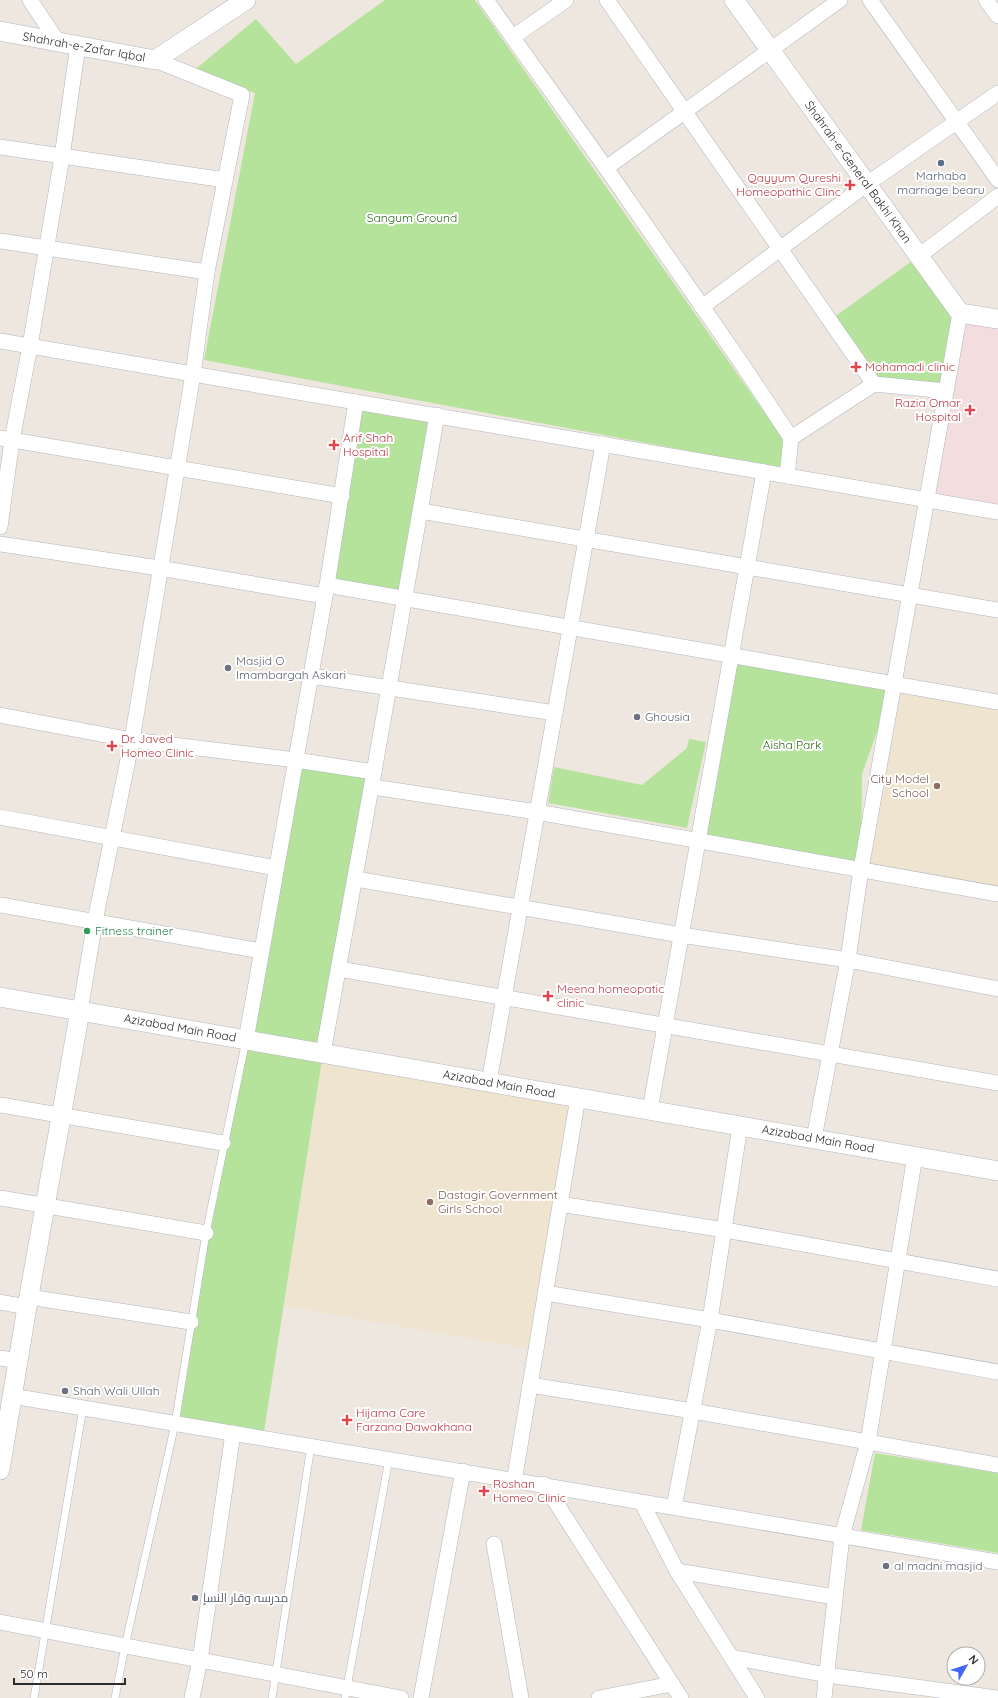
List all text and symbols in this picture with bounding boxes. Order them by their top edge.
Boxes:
street label: Shahrah-e-Zafar Iqbal [22,28,147,65]
street label: Shahrah-e-General Bakhi Khan [802,98,915,246]
marker: Marhaba marriage bearu [936,158,946,168]
place label: Marhaba marriage bearu [897,168,985,197]
place label: Qayyum Qureshi Homeopathic Clinc [736,170,841,199]
marker: Qayyum Qureshi Homeopathic Clinc [844,179,856,191]
park label: Sangum Ground [367,210,457,225]
place label: Mohamadi clinic [865,359,955,374]
marker: Mohamadi clinic [850,361,862,373]
place label: Razia Omar Hospital [895,395,961,424]
marker: Razia Omar Hospital [964,404,976,416]
place label: Arif Shah Hospital [343,430,393,459]
marker: Arif Shah Hospital [328,439,340,451]
place label: Masjid O Imambargah Askari [236,653,346,682]
marker: Masjid O Imambargah Askari [223,663,233,673]
place label: Ghousia [645,709,690,724]
marker: Ghousia [632,712,642,722]
place label: Dr. Javed Homeo Clinic [121,731,194,760]
park label: Aisha Park [763,737,821,752]
marker: Dr. Javed Homeo Clinic [106,740,118,752]
place label: City Model School [870,771,929,800]
marker: City Model School [932,781,942,791]
place label: Fitness trainer [95,923,174,938]
marker: Fitness trainer [82,926,92,936]
place label: Meena homeopatic clinic [557,981,664,1010]
marker: Meena homeopatic clinic [542,990,554,1002]
street label: Azizabad Main Road [123,1010,238,1045]
street label: Azizabad Main Road [442,1066,557,1101]
street label: Azizabad Main Road [761,1121,876,1156]
place label: Dastagir Government Girls School [438,1187,558,1216]
marker: Dastagir Government Girls School [425,1197,435,1207]
place label: Shah Wali Ullah [73,1383,159,1398]
marker: Shah Wali Ullah [60,1386,70,1396]
place label: Hijama Care Farzana Dawakhana [356,1405,472,1434]
marker: Hijama Care Farzana Dawakhana [341,1414,353,1426]
place label: Roshan Homeo Clinic [493,1476,566,1505]
marker: Roshan Homeo Clinic [478,1485,490,1497]
place label: al madni masjid [894,1558,983,1573]
marker: al madni masjid [881,1561,891,1571]
place label: مدرسہ وقار النسإ [203,1590,288,1605]
marker: مدرسہ وقار النسإ [190,1593,200,1603]
north arrow [946,1646,986,1686]
text: N [966,1652,982,1667]
scale bar [14,1660,125,1686]
text: 50 m [20,1666,48,1681]

